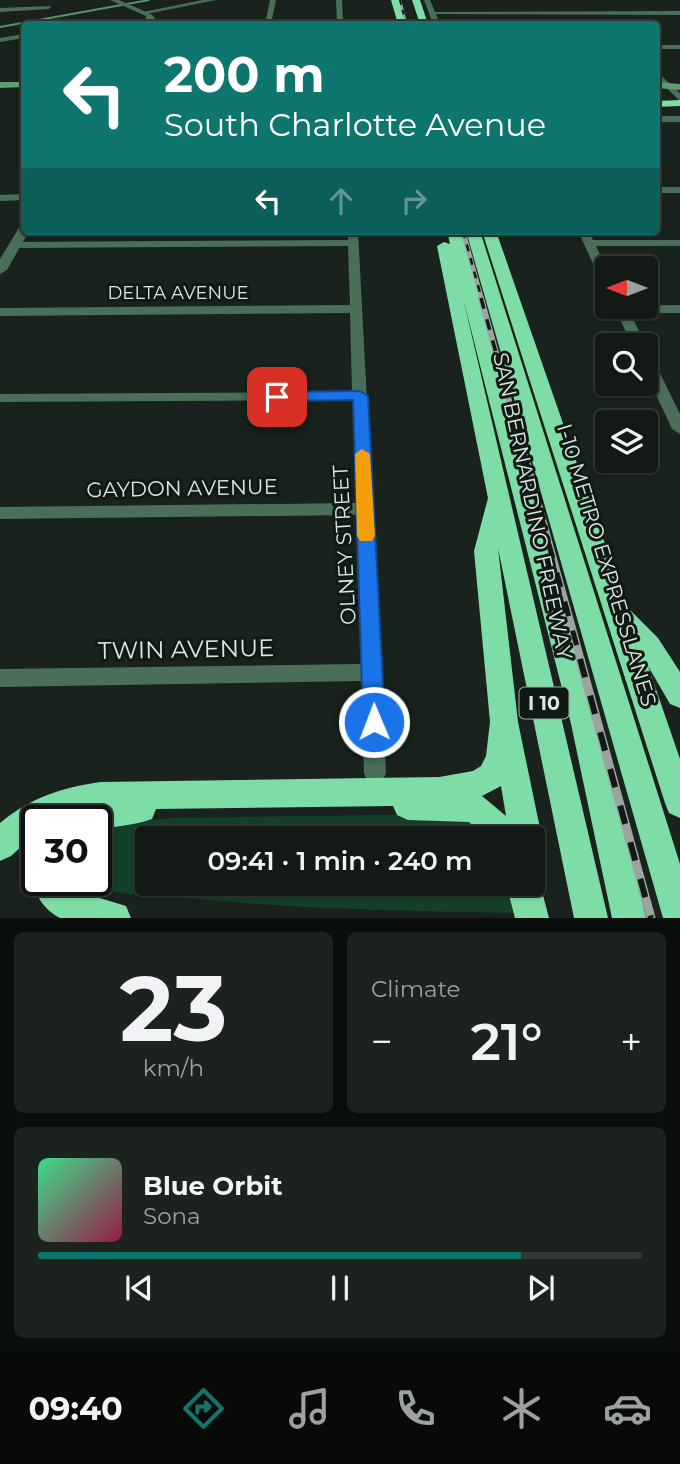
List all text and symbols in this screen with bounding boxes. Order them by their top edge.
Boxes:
text: 200 m [164,45,325,104]
icon: left [49,49,140,140]
text: South Charlotte Avenue [164,105,546,144]
icon: left [249,182,287,220]
icon: ahead [322,182,360,220]
icon: right [395,182,433,220]
north arrow [595,256,658,318]
map controls [595,256,658,473]
street label: DELTA AVENUE [108,282,248,304]
button: search [595,333,658,396]
street label: SAN BERNARDINO FREEWAY [488,350,578,662]
pin [247,367,307,427]
icon: arrive [258,378,296,416]
button: layers [595,410,658,473]
street label: I-10 METRO EXPRESSLANES [552,421,662,709]
street label: OLNEY STREET [327,465,361,625]
street label: GAYDON AVENUE [86,474,278,502]
street label: TWIN AVENUE [98,633,274,665]
position arrow [337,685,411,759]
road number: I 10 [520,688,568,718]
speed limit sign: 30 [21,805,112,896]
text: 09:41 · 1 min · 240 m [208,845,472,877]
text: 23 [120,953,227,1064]
text: Climate [371,975,460,1003]
text: 21° [471,1010,542,1073]
text: − [371,1018,393,1065]
text: + [620,1018,642,1065]
text: km/h [143,1054,204,1082]
text: Blue Orbit [143,1170,282,1202]
text: Sona [143,1202,201,1230]
icon: previous [120,1269,158,1307]
icon: pause [321,1269,359,1307]
icon: next [522,1269,560,1307]
icon: directions [179,1384,228,1433]
icon: music [285,1384,334,1433]
icon: phone [391,1384,440,1433]
icon: climate [497,1384,546,1433]
icon: car [603,1384,652,1433]
text: 09:40 [28,1389,123,1428]

